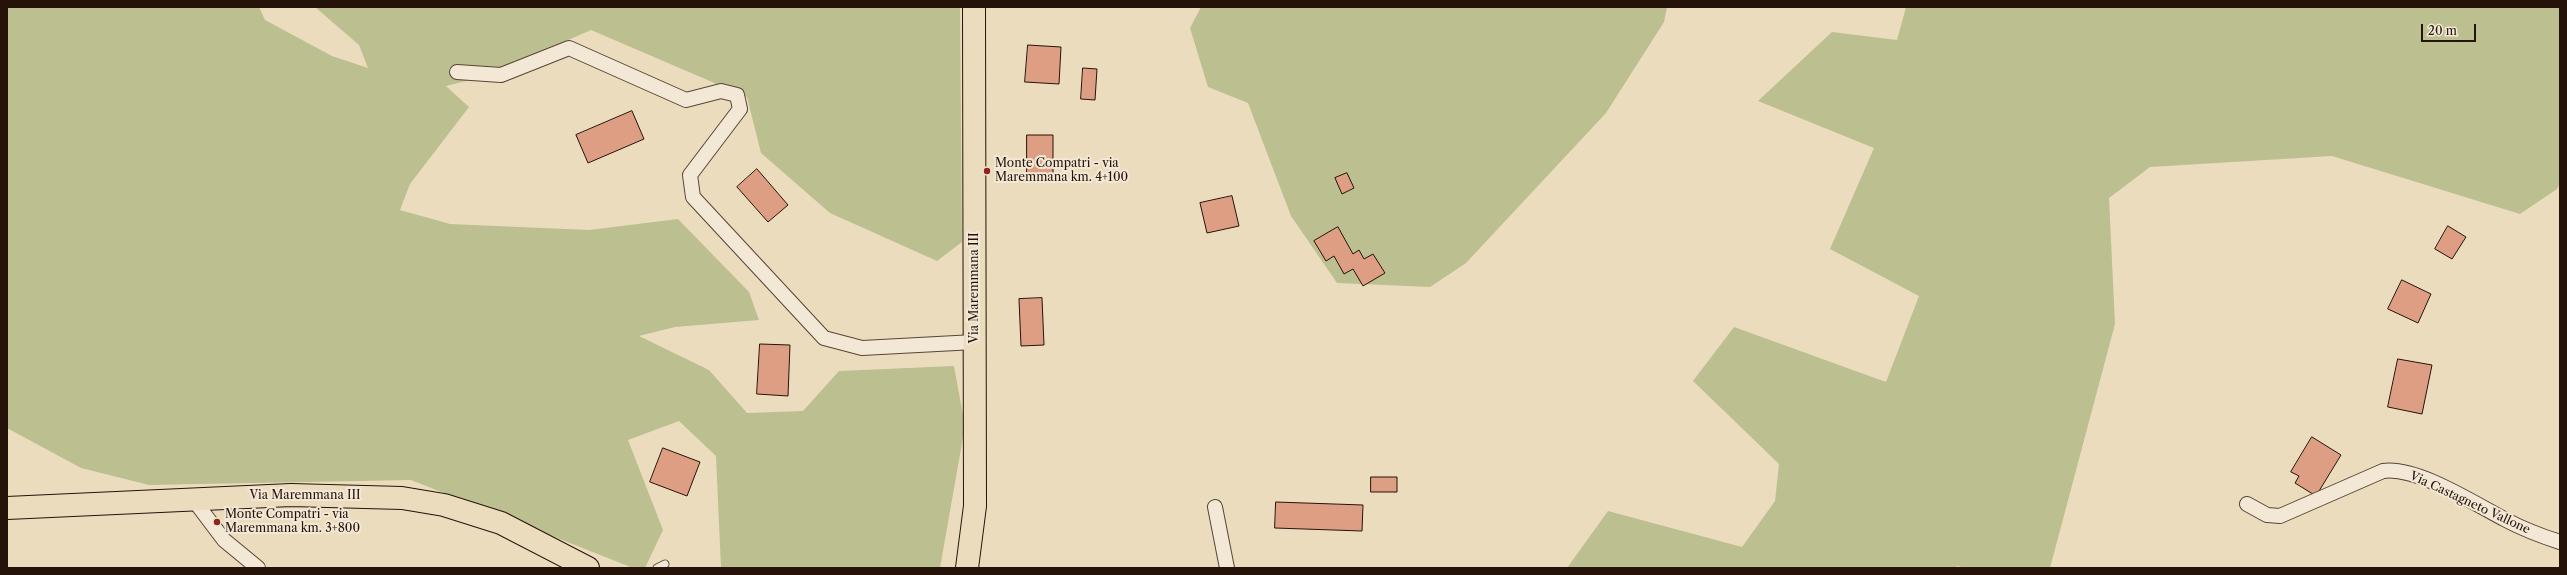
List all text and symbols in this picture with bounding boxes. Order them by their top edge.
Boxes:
scale bar [2423,16,2478,42]
text: 20 m [2428,23,2457,38]
place label: Monte Compatri - via Maremmana km. 4+100 [995,157,1128,185]
marker: Monte Compatri - via Maremmana km. 4+100 [982,166,992,176]
street label: Via Maremmana III [968,232,982,344]
street label: Via Castagneto Vallone [2408,469,2532,537]
street label: Via Maremmana III [249,489,361,503]
place label: Monte Compatri - via Maremmana km. 3+800 [225,508,360,536]
marker: Monte Compatri - via Maremmana km. 3+800 [212,517,222,527]

